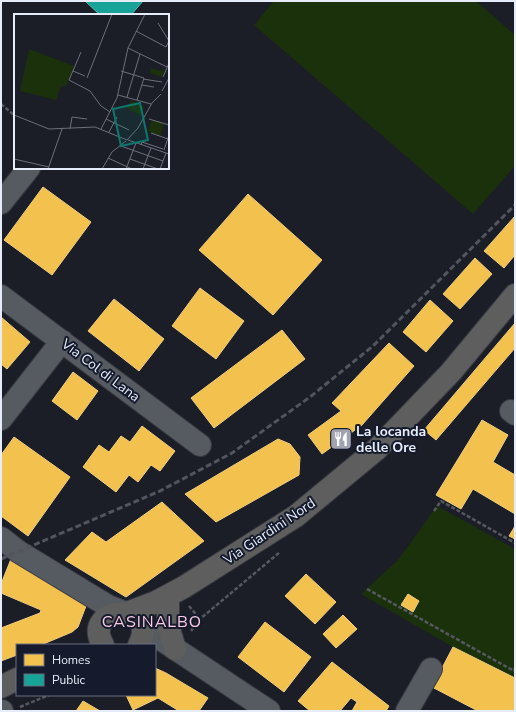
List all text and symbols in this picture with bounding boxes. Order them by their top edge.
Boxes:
inset map [14,14,169,169]
street label: Via Col di Lana [57,334,144,406]
place label: La locanda delle Ore [356,422,426,457]
restaurant icon: La locanda delle Ore [328,426,354,452]
street label: Via Giardini Nord [219,494,319,570]
district label: CASINALBO [102,611,202,633]
legend [16,644,156,696]
text: Homes [52,652,90,668]
text: Public [52,672,86,688]

